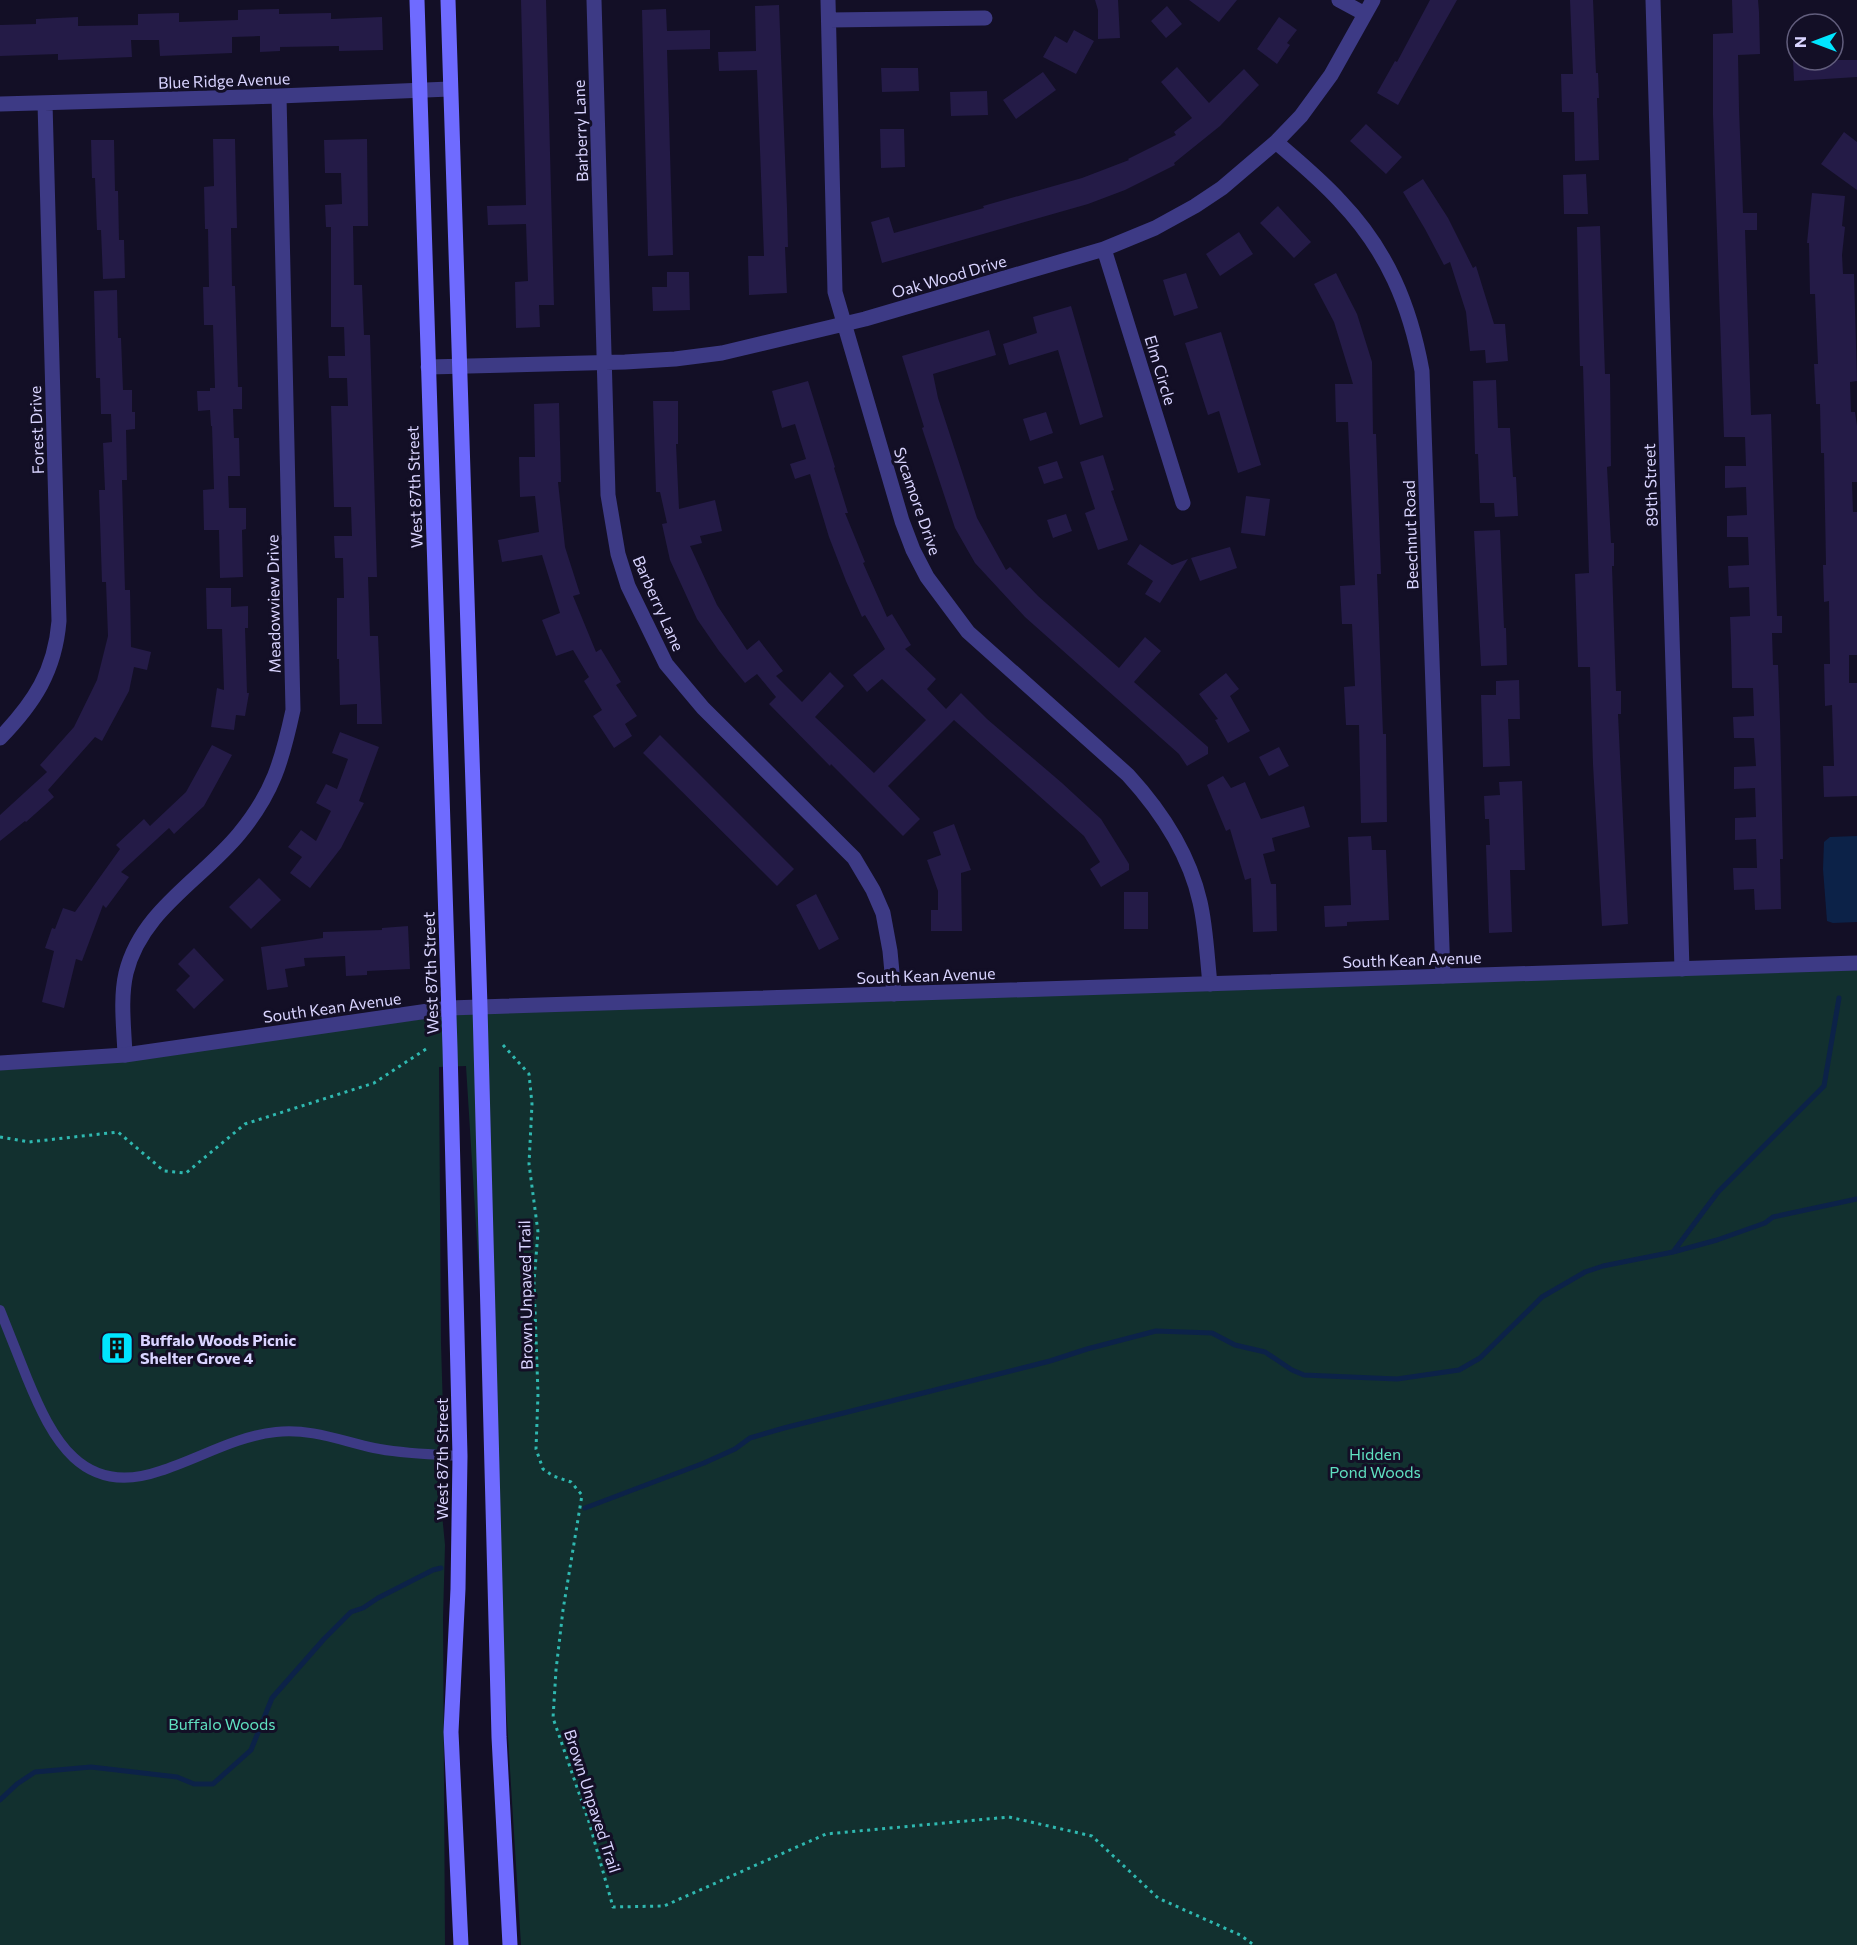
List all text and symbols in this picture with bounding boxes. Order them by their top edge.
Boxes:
north arrow [1785,12,1845,72]
text: N [1790,36,1809,48]
street label: Blue Ridge Avenue [158,68,290,92]
street label: Barberry Lane [569,80,591,182]
street label: Oak Wood Drive [889,251,1009,301]
street label: Elm Circle [1141,333,1181,407]
street label: Forest Drive [25,385,47,475]
street label: West 87th Street [402,425,426,549]
street label: 89th Street [1639,443,1661,527]
street label: Sycamore Drive [891,444,945,558]
street label: Beechnut Road [1399,480,1421,590]
street label: Meadowview Drive [262,535,284,673]
street label: Barberry Lane [630,552,688,654]
street label: West 87th Street [418,911,442,1035]
street label: South Kean Avenue [1342,947,1482,971]
street label: South Kean Avenue [856,963,996,987]
street label: South Kean Avenue [262,988,402,1026]
street label: Brown Unpaved Trail [514,1220,536,1370]
building icon: Buffalo Woods Picnic Shelter Grove 4 [99,1330,135,1366]
place label: Buffalo Woods Picnic Shelter Grove 4 [140,1330,297,1367]
street label: West 87th Street [432,1397,451,1520]
park label: Hidden Pond Woods [1329,1444,1421,1481]
park label: Buffalo Woods [168,1714,276,1733]
street label: Brown Unpaved Trail [561,1727,625,1875]

